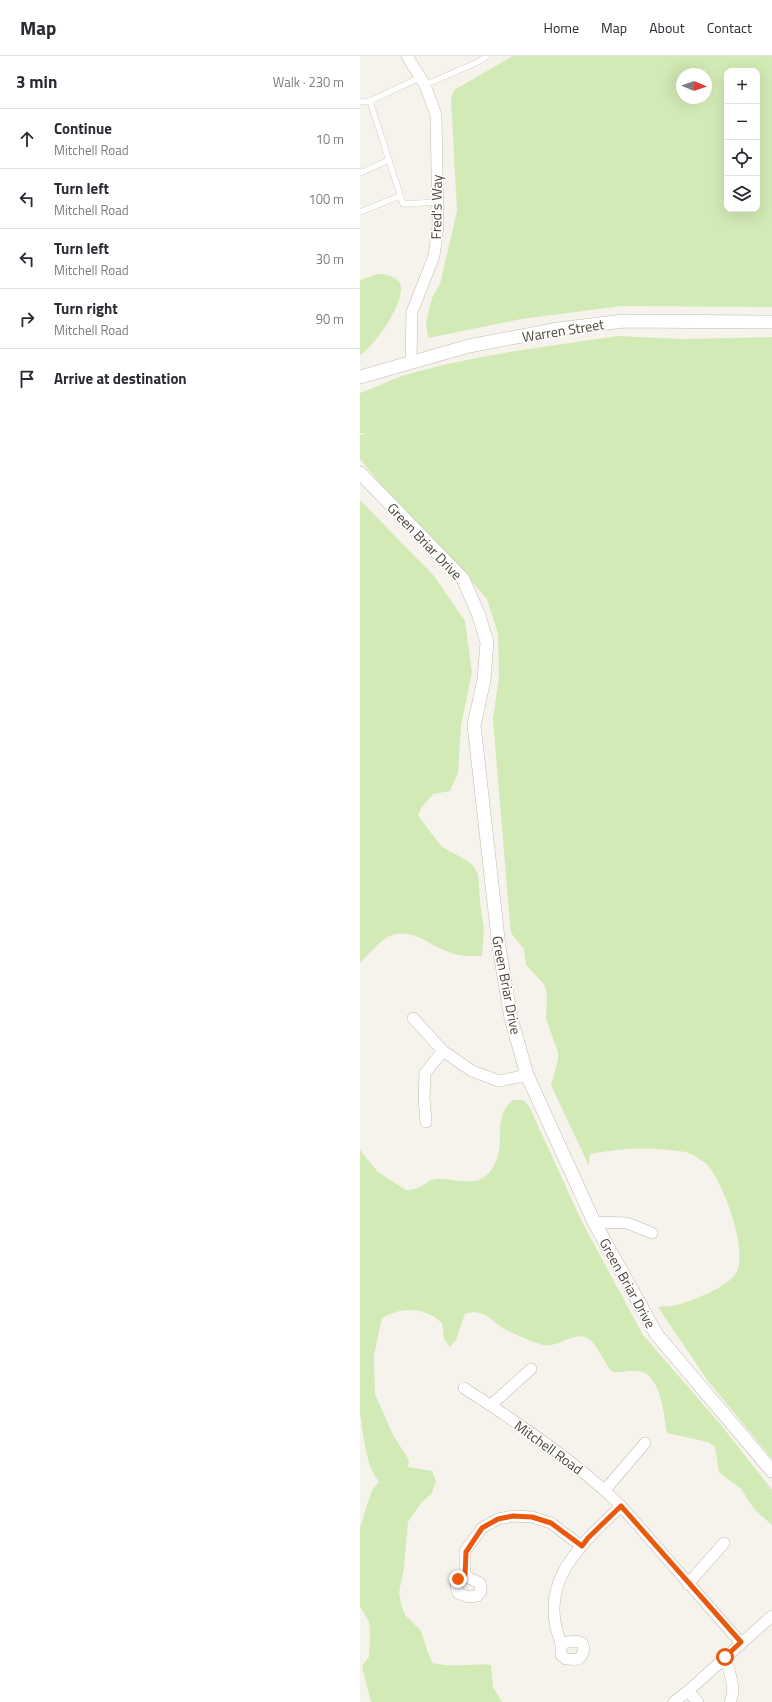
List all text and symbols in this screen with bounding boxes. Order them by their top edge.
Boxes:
text: Map [20,13,56,42]
text: Home [544,17,579,38]
text: Map [601,17,627,38]
text: About [649,17,685,38]
text: Contact [707,17,752,38]
north arrow [676,68,712,104]
map controls [724,68,760,212]
button: + [724,68,760,104]
text: 3 min [16,69,57,95]
text: Walk · 230 m [273,72,344,92]
button: − [724,104,760,140]
text: Continue [54,117,112,140]
icon: ahead [16,128,38,150]
text: 10 m [316,129,344,149]
text: Mitchell Road [54,140,129,160]
button: locate [724,140,760,176]
street label: Fred's Way [425,174,447,239]
button: layers [724,176,760,212]
text: Turn left [54,177,109,200]
icon: left [16,188,38,210]
text: 100 m [308,189,344,209]
text: Mitchell Road [54,200,129,220]
text: Turn left [54,237,109,260]
icon: left [16,248,38,270]
text: 30 m [316,249,344,269]
text: Mitchell Road [54,260,129,280]
text: Turn right [54,297,118,320]
icon: right [16,308,38,330]
text: 90 m [316,309,344,329]
street label: Warren Street [521,313,605,347]
text: Mitchell Road [54,320,129,340]
text: Arrive at destination [54,367,187,390]
icon: arrive [16,368,38,390]
street label: Green Briar Drive [383,498,467,584]
street label: Green Briar Drive [487,934,527,1036]
street label: Green Briar Drive [595,1234,661,1332]
street label: Mitchell Road [510,1415,588,1479]
route end [449,1570,467,1588]
route start [716,1648,734,1666]

